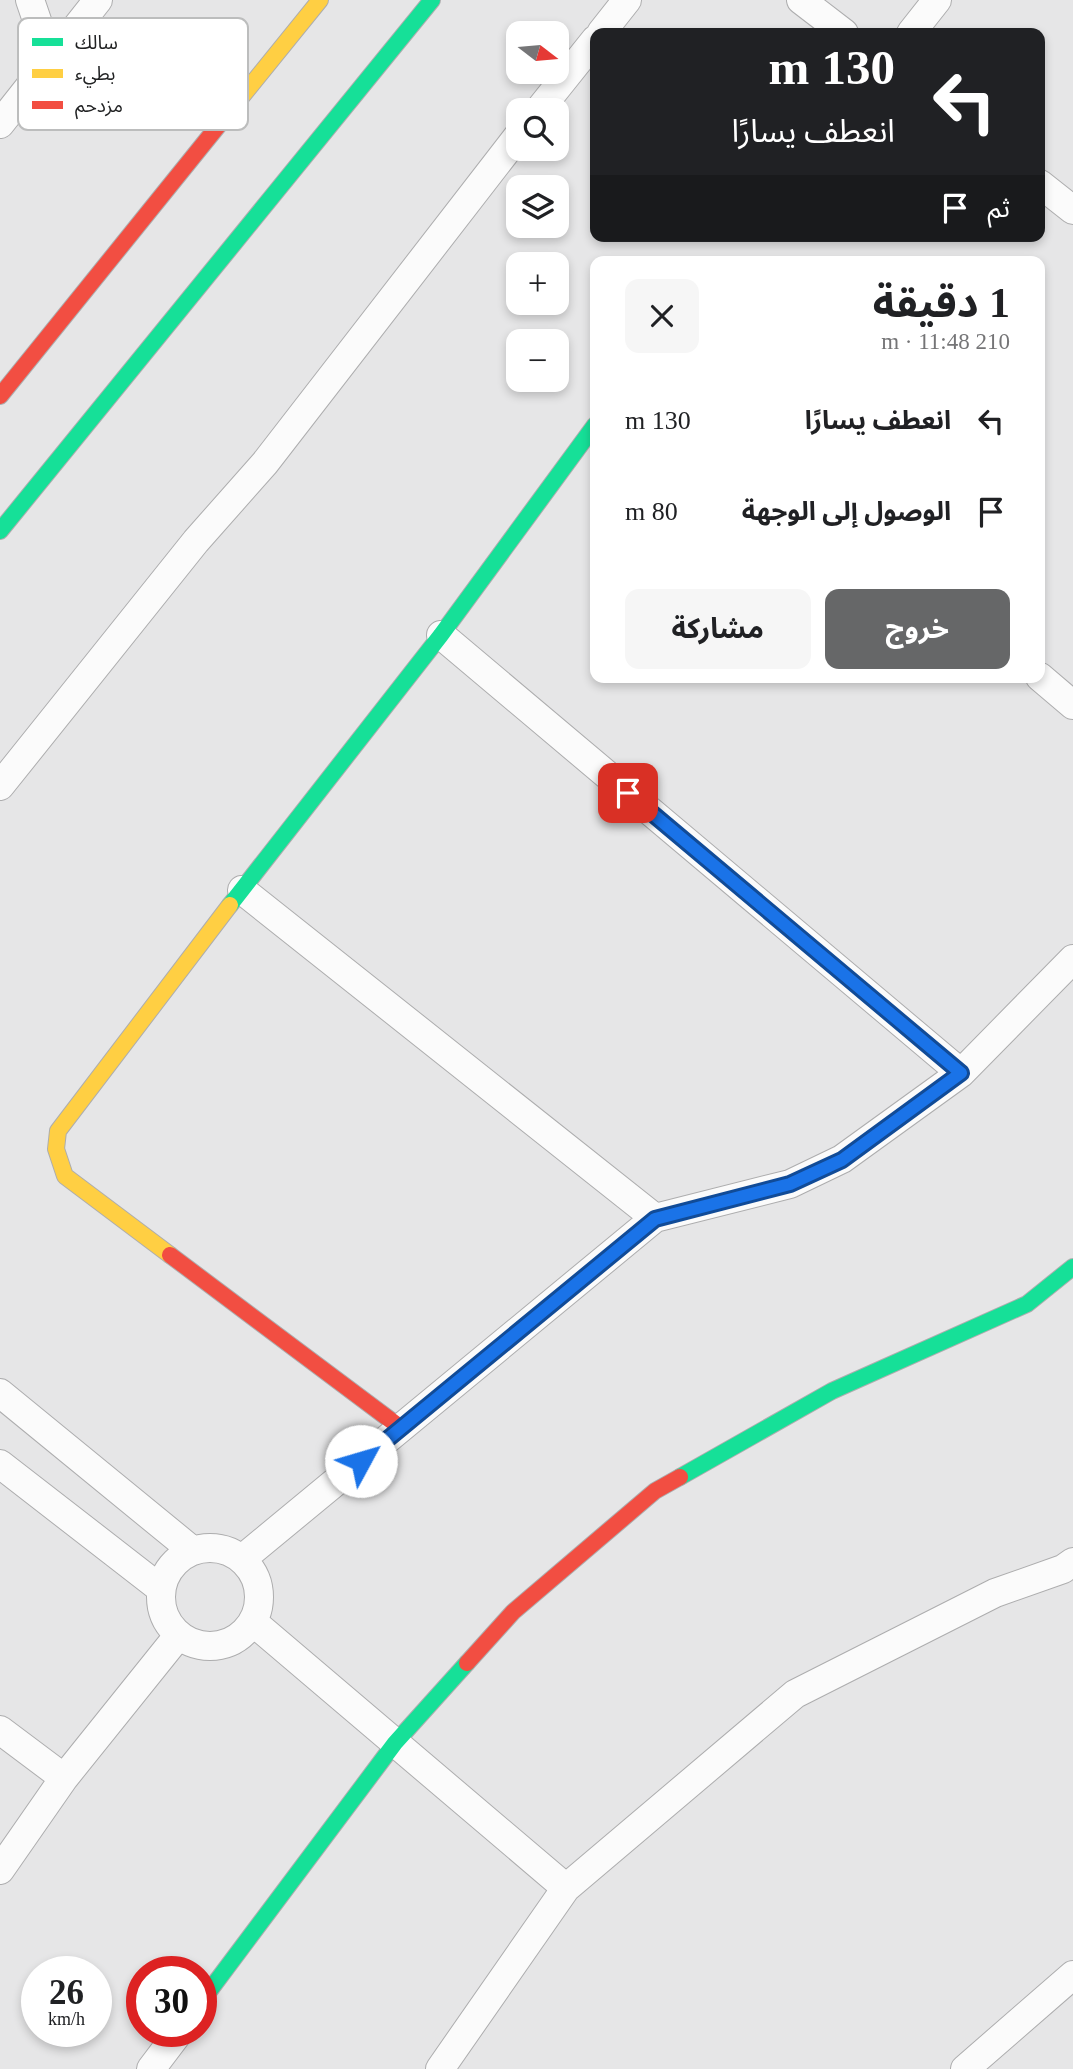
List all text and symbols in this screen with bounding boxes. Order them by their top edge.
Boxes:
legend [18,18,248,130]
north arrow [506,21,569,84]
map controls [506,21,569,392]
text: سالك [75,32,118,53]
text: 130 m [768,40,895,95]
icon: left [919,56,1010,147]
text: بطيء [75,63,115,88]
text: مزدحم [75,95,123,120]
button: search [506,98,569,161]
text: انعطف يسارًا [732,113,895,149]
button: layers [506,175,569,238]
icon: arrive [936,189,974,227]
text: ثم [988,194,1010,223]
button: + [506,252,569,315]
button: close [625,279,699,353]
text: 1 دقيقة [873,280,1010,326]
button: − [506,329,569,392]
text: 210 m · 11:48 [881,329,1010,354]
icon: left [972,402,1010,440]
text: 130 m [625,406,691,435]
text: انعطف يسارًا [805,406,951,435]
icon: arrive [972,493,1010,531]
text: 80 m [625,497,678,526]
text: الوصول إلى الوجهة [742,497,951,526]
button: مشاركة [625,589,811,669]
button: خروج [825,589,1010,669]
pin [598,763,658,823]
icon: arrive [609,774,647,812]
position arrow [324,1424,398,1498]
speed limit sign: 30 [126,1956,217,2047]
text: 26 [49,1973,84,2012]
text: km/h [48,2009,85,2029]

